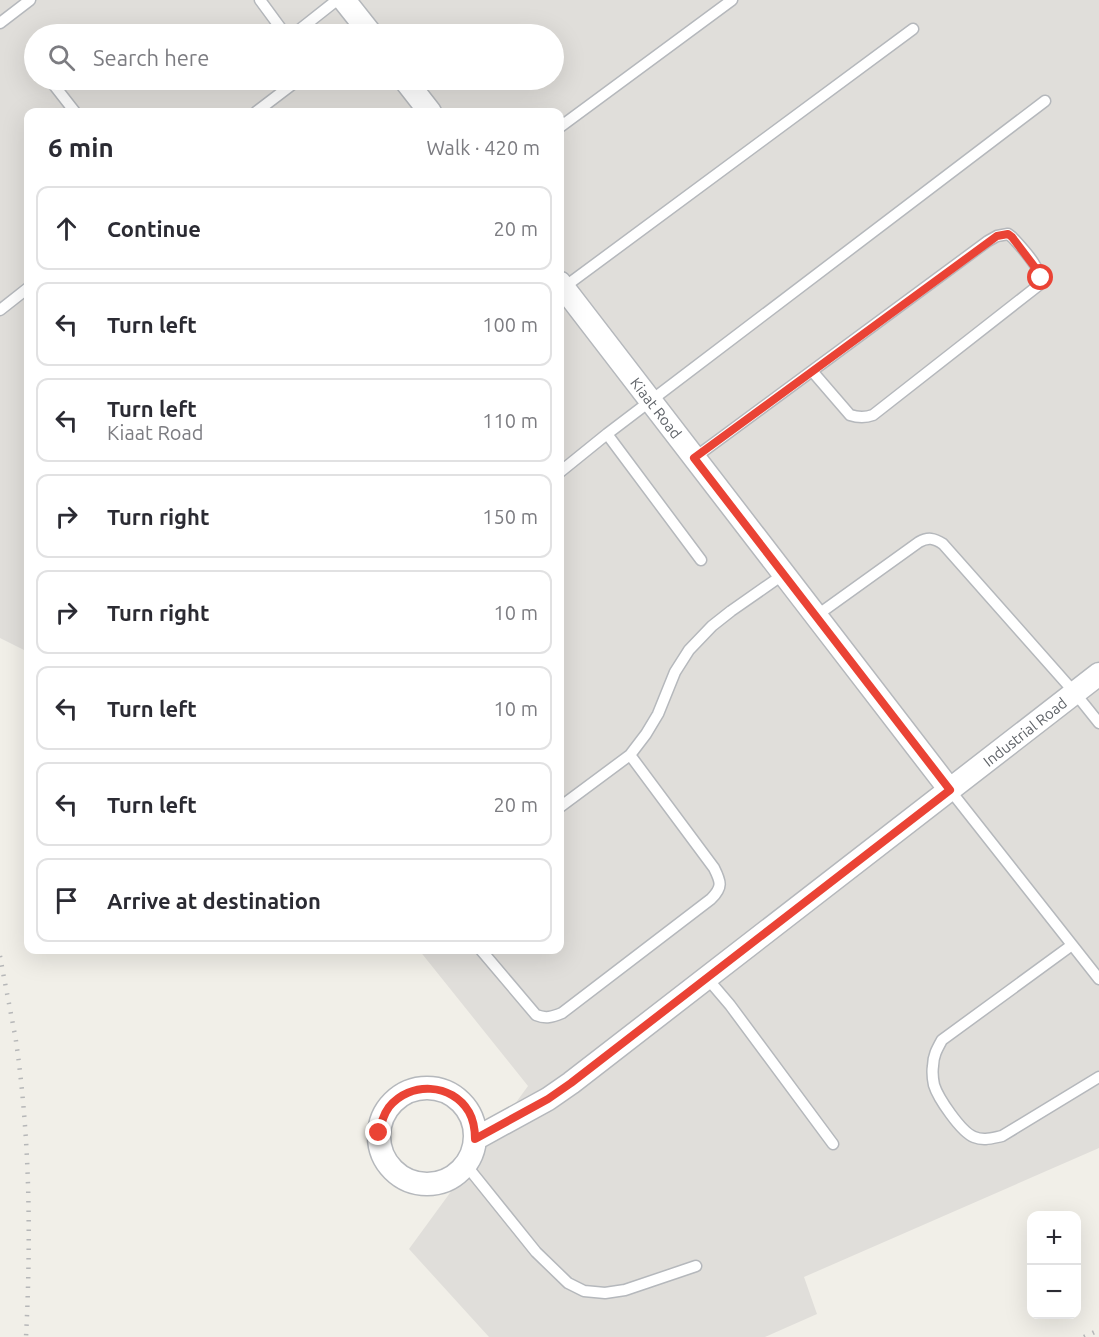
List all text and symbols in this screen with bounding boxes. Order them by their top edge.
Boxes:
search box [24,24,564,90]
icon: search [45,41,78,74]
text: Search here [93,45,209,70]
text: 6 min [48,133,114,162]
text: Walk · 420 m [427,136,540,159]
icon: ahead [50,212,83,245]
text: Continue [107,216,201,241]
text: 20 m [494,217,538,240]
route start [1027,264,1053,290]
icon: left [50,308,83,341]
text: Turn left [107,312,197,337]
text: 100 m [482,313,538,336]
street label: Kiaat Road [627,374,685,442]
text: Turn left [107,396,197,421]
icon: left [50,404,83,437]
text: 110 m [482,409,538,432]
text: Kiaat Road [107,421,204,444]
icon: right [50,500,83,533]
text: Turn right [107,504,209,529]
text: 150 m [482,505,538,528]
icon: right [50,596,83,629]
text: Turn right [107,600,209,625]
text: 10 m [494,601,538,624]
icon: left [50,692,83,725]
street label: Industrial Road [980,694,1070,770]
text: Turn left [107,696,197,721]
text: 10 m [494,697,538,720]
icon: left [50,788,83,821]
text: Turn left [107,792,197,817]
text: 20 m [494,793,538,816]
icon: arrive [50,884,83,917]
text: Arrive at destination [107,888,321,913]
route end [365,1119,391,1145]
map controls [1027,1211,1081,1319]
button: + [1027,1211,1081,1265]
button: − [1027,1265,1081,1319]

